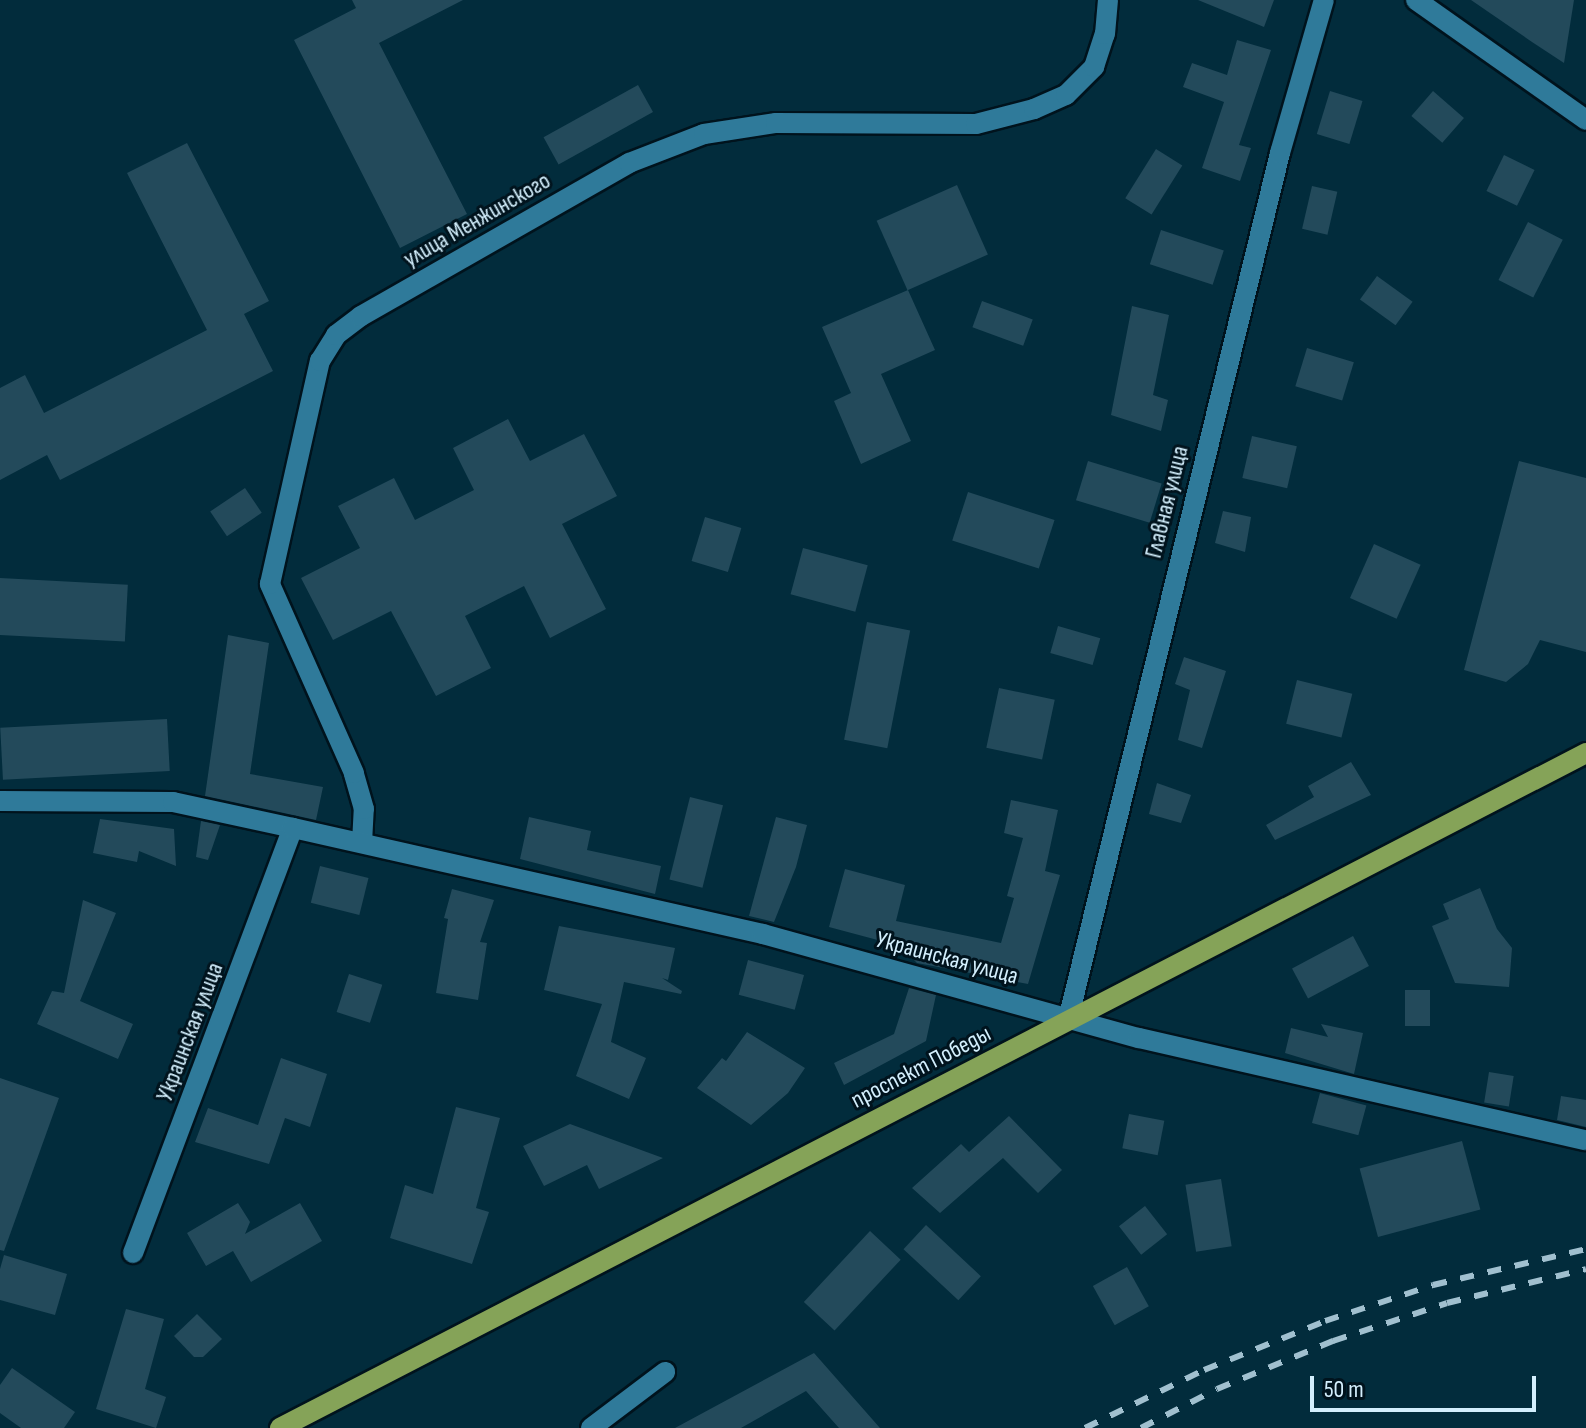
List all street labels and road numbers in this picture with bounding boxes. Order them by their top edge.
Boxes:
street label: улица Менжинского [398,166,556,274]
street label: Главная улица [1139,443,1195,561]
street label: Украинская улица [873,925,1021,991]
street label: Украинская улица [150,959,230,1105]
street label: проспект Победы [846,1019,996,1115]

